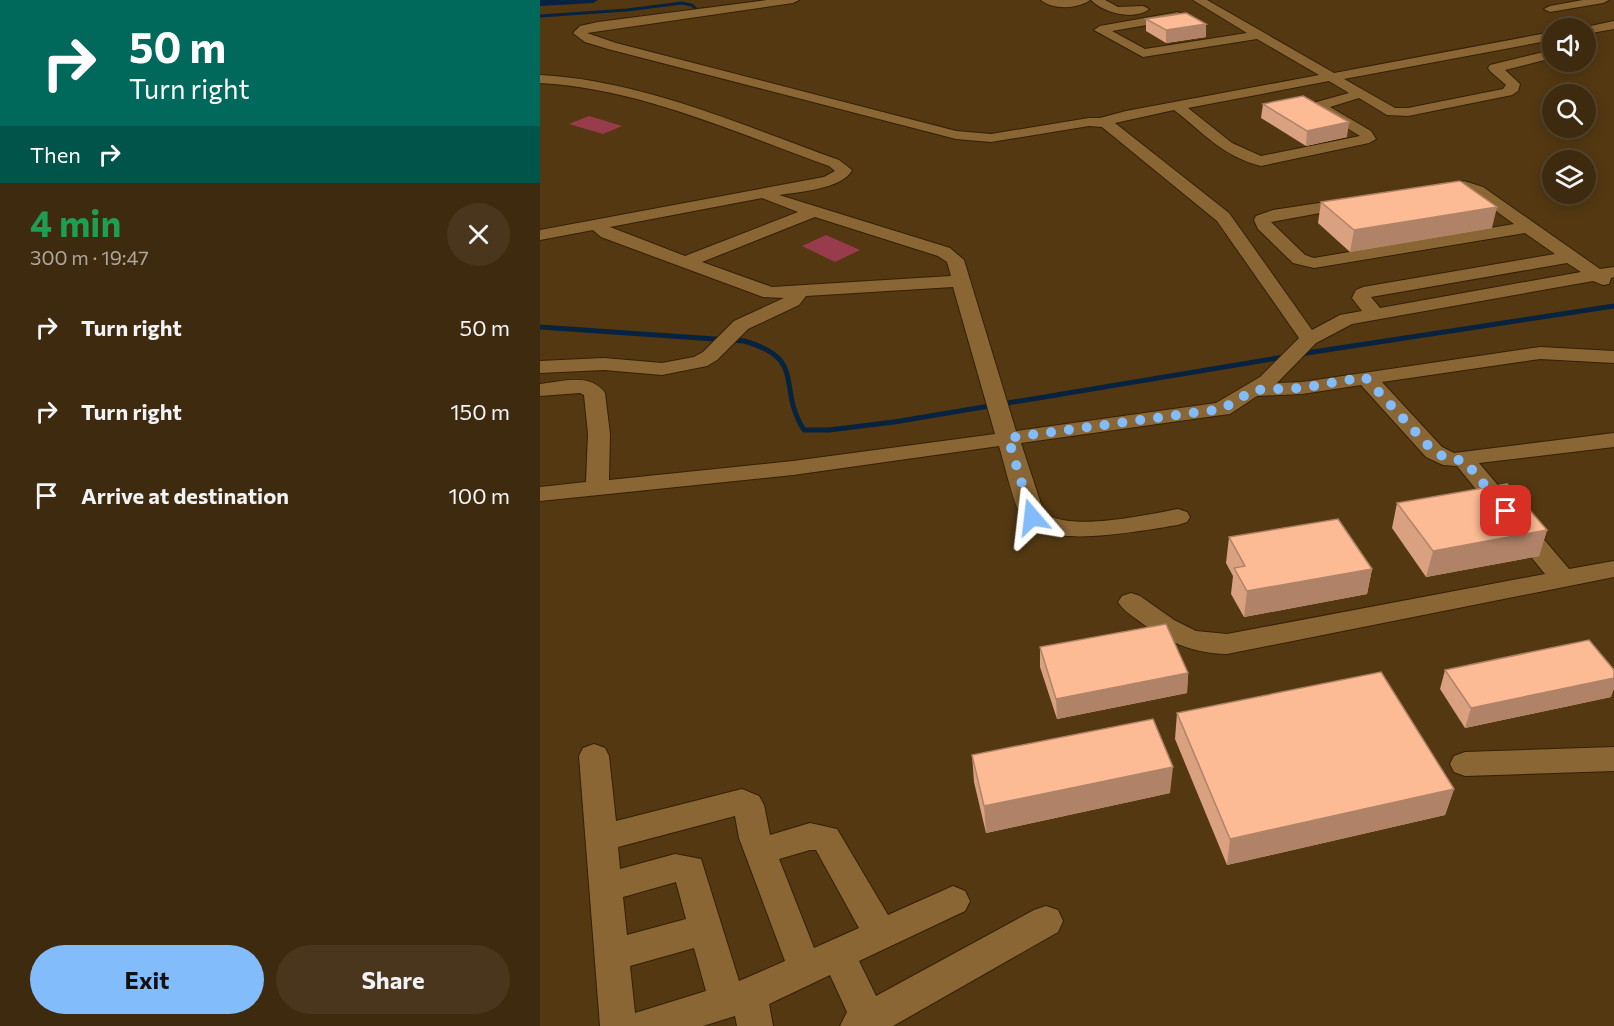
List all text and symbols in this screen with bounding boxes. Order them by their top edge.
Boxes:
map controls [1542,18,1596,204]
button: sound [1542,18,1596,72]
text: 50 m [129,20,226,72]
icon: right [30,24,108,102]
text: Turn right [129,72,249,105]
button: search [1542,84,1596,138]
icon: right [93,138,126,171]
text: Then [30,141,81,168]
button: layers [1542,150,1596,204]
text: 4 min [30,200,121,244]
button: close [447,203,510,266]
text: 300 m · 19:47 [30,245,149,269]
icon: right [30,311,63,344]
text: Turn right [81,314,182,341]
text: 50 m [460,314,510,341]
icon: right [30,395,63,428]
text: Turn right [81,398,182,425]
text: 150 m [450,398,510,425]
icon: arrive [30,479,63,512]
text: Arrive at destination [81,482,289,509]
text: 100 m [448,482,510,509]
position arrow [1000,485,1064,549]
pin [1480,485,1531,536]
icon: arrive [1489,494,1522,527]
button: Exit [30,945,264,1014]
button: Share [276,945,510,1014]

